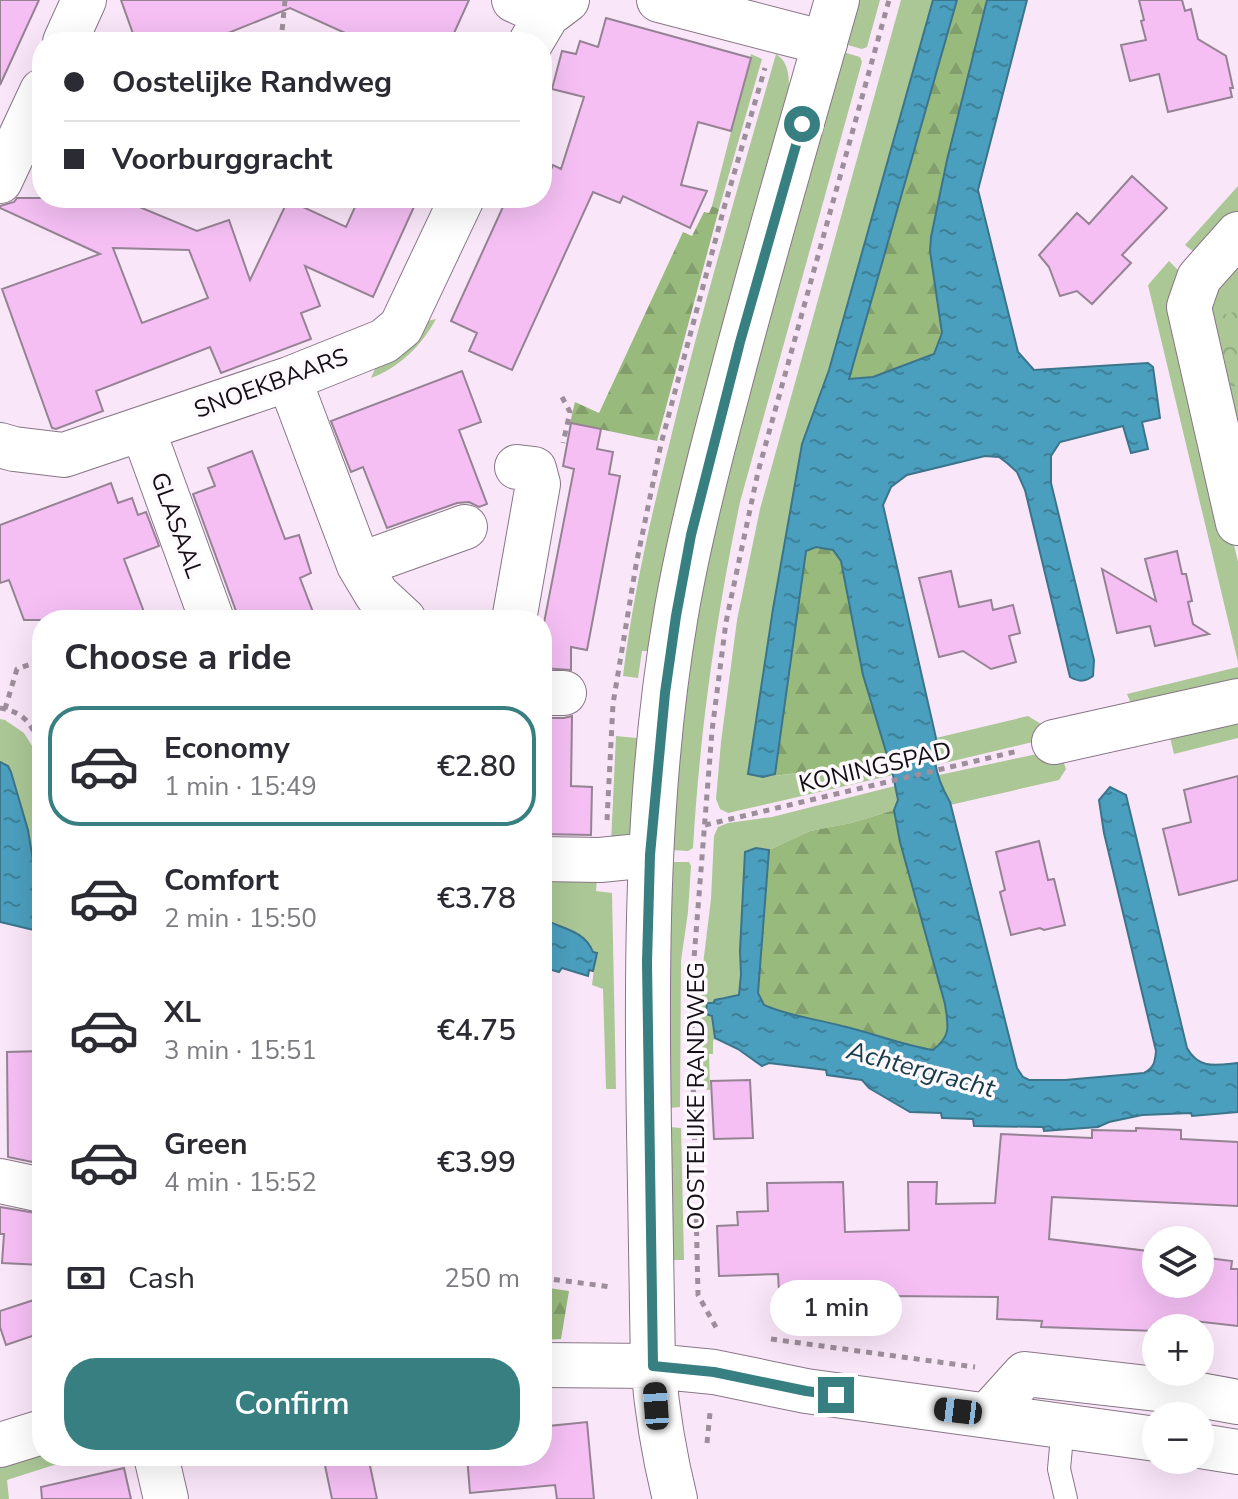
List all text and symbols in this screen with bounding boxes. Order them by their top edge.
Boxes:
text: Oostelijke Randweg [112,62,392,103]
route start [784,106,820,142]
text: Voorburggracht [112,139,332,180]
street label: SNOEKBAARS [190,340,352,426]
street label: GLASAAL [143,468,211,582]
text: Choose a ride [64,633,292,682]
text: Economy [164,728,290,769]
icon: car [68,730,140,802]
street label: KONINGSPAD [796,734,954,800]
text: €2.80 [437,746,516,787]
text: 1 min · 15:49 [164,769,317,804]
text: Comfort [164,860,279,901]
icon: car [68,862,140,934]
text: €3.78 [437,878,516,919]
text: 2 min · 15:50 [164,901,317,936]
street label: OOSTELIJKE RANDWEG [680,962,712,1230]
text: XL [164,992,201,1033]
icon: car [68,994,140,1066]
text: €4.75 [437,1010,516,1051]
text: 3 min · 15:51 [164,1033,317,1068]
water label: Achtergracht [842,1033,1000,1106]
text: Green [164,1124,248,1165]
icon: car [68,1126,140,1198]
text: €3.99 [437,1142,516,1183]
text: 4 min · 15:52 [164,1165,317,1200]
map controls [1142,1226,1214,1474]
button: layers [1142,1226,1214,1298]
icon: cash [64,1256,108,1300]
text: Cash [128,1258,195,1299]
text: 250 m [444,1261,520,1296]
callout: 1 min [770,1279,902,1335]
text: 1 min [803,1290,869,1325]
button: + [1142,1314,1214,1386]
button: Confirm [64,1358,520,1450]
route end [818,1377,854,1413]
car [642,1381,670,1431]
car [933,1396,983,1426]
button: − [1142,1402,1214,1474]

